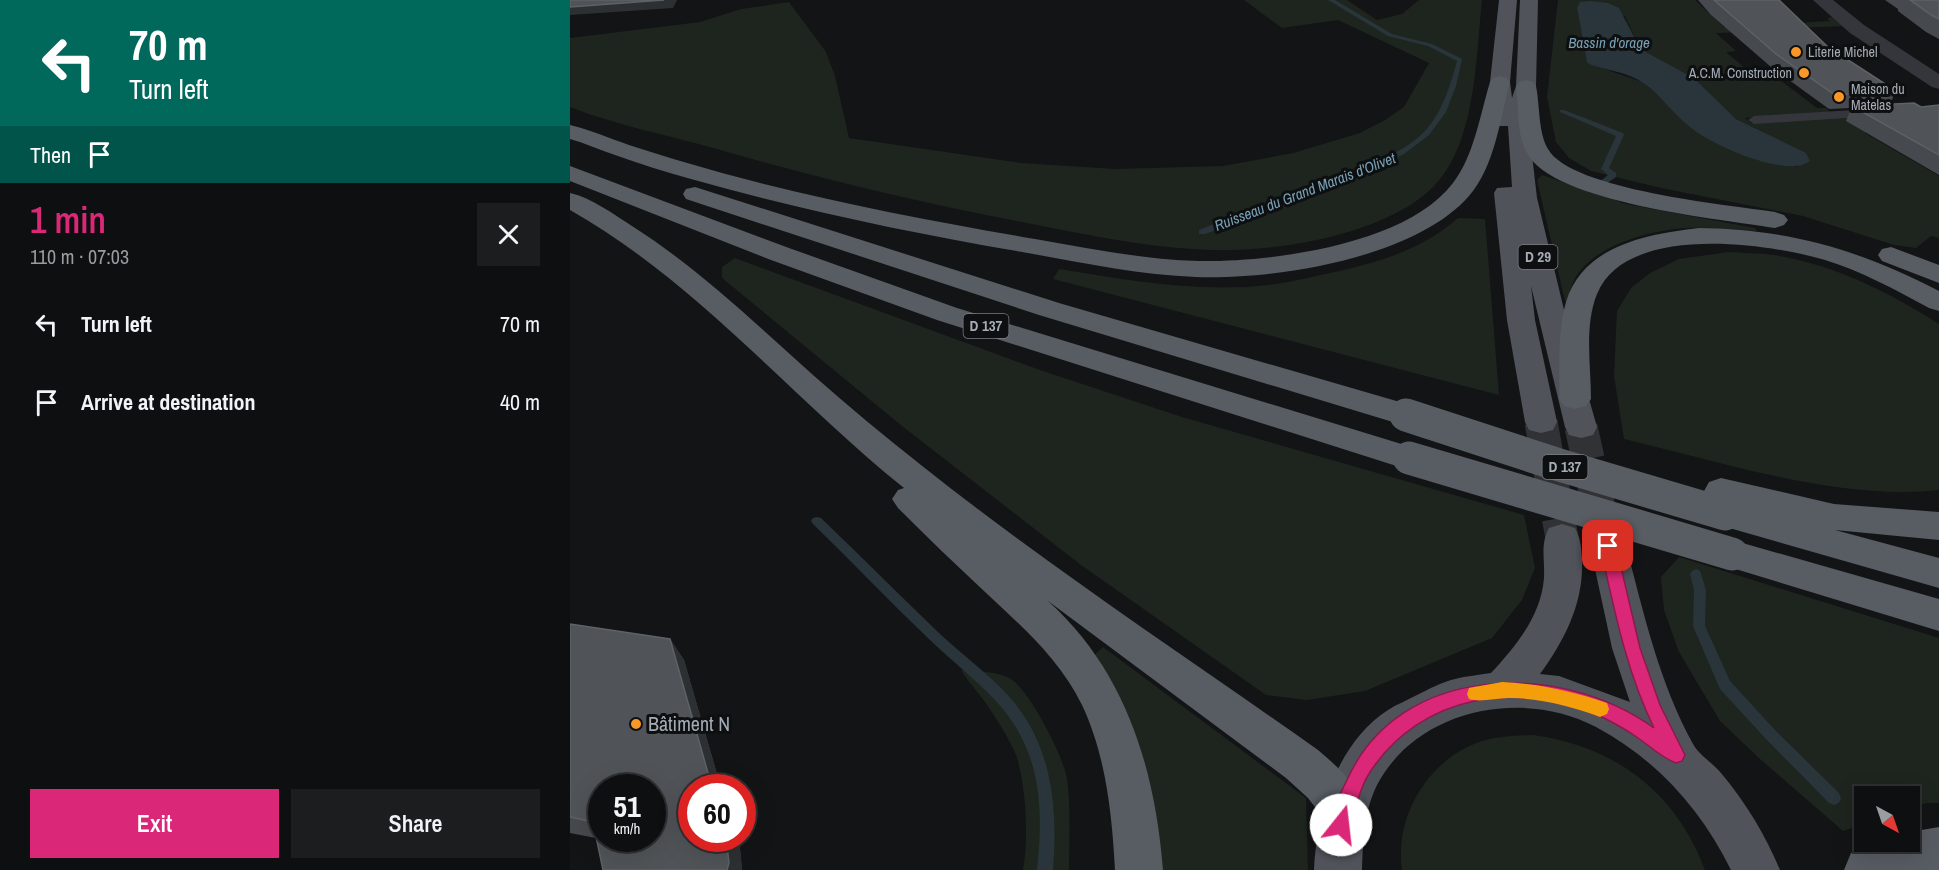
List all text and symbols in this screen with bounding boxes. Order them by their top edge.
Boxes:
text: 70 m [129,17,208,73]
icon: left [30,24,108,102]
water label: Bassin d'orage [1568,32,1650,53]
place label: Literie Michel [1808,43,1878,61]
marker: Literie Michel [1789,45,1803,59]
place label: A.C.M. Construction [1688,64,1792,82]
marker: A.C.M. Construction [1797,66,1811,80]
text: Turn left [129,71,208,107]
place label: Maison du Matelas [1851,80,1905,114]
marker: Maison du Matelas [1832,90,1846,104]
icon: arrive [83,138,116,171]
text: Then [30,140,71,170]
water label: Ruisseau du Grand Marais d'Olivet [1211,147,1399,236]
text: 1 min [30,196,106,244]
button: close [477,203,540,266]
text: 110 m · 07:03 [30,243,129,270]
road number: D 29 [1518,245,1558,269]
icon: left [30,308,63,341]
text: Turn left [81,309,152,339]
text: 70 m [500,309,540,339]
road number: D 137 [964,314,1008,338]
icon: arrive [30,386,63,419]
text: Arrive at destination [81,387,255,417]
text: 40 m [500,387,540,417]
road number: D 137 [1542,455,1588,479]
pin [1582,520,1633,571]
icon: arrive [1591,529,1624,562]
place label: Bâtiment N [648,710,730,737]
marker: Bâtiment N [629,717,643,731]
speed limit sign: 60 [678,774,756,852]
text: 51 [613,786,641,826]
north arrow [1854,786,1920,852]
map controls [1854,786,1920,852]
button: Exit [30,789,279,858]
button: Share [291,789,540,858]
position arrow [1309,793,1373,857]
text: km/h [614,818,640,839]

